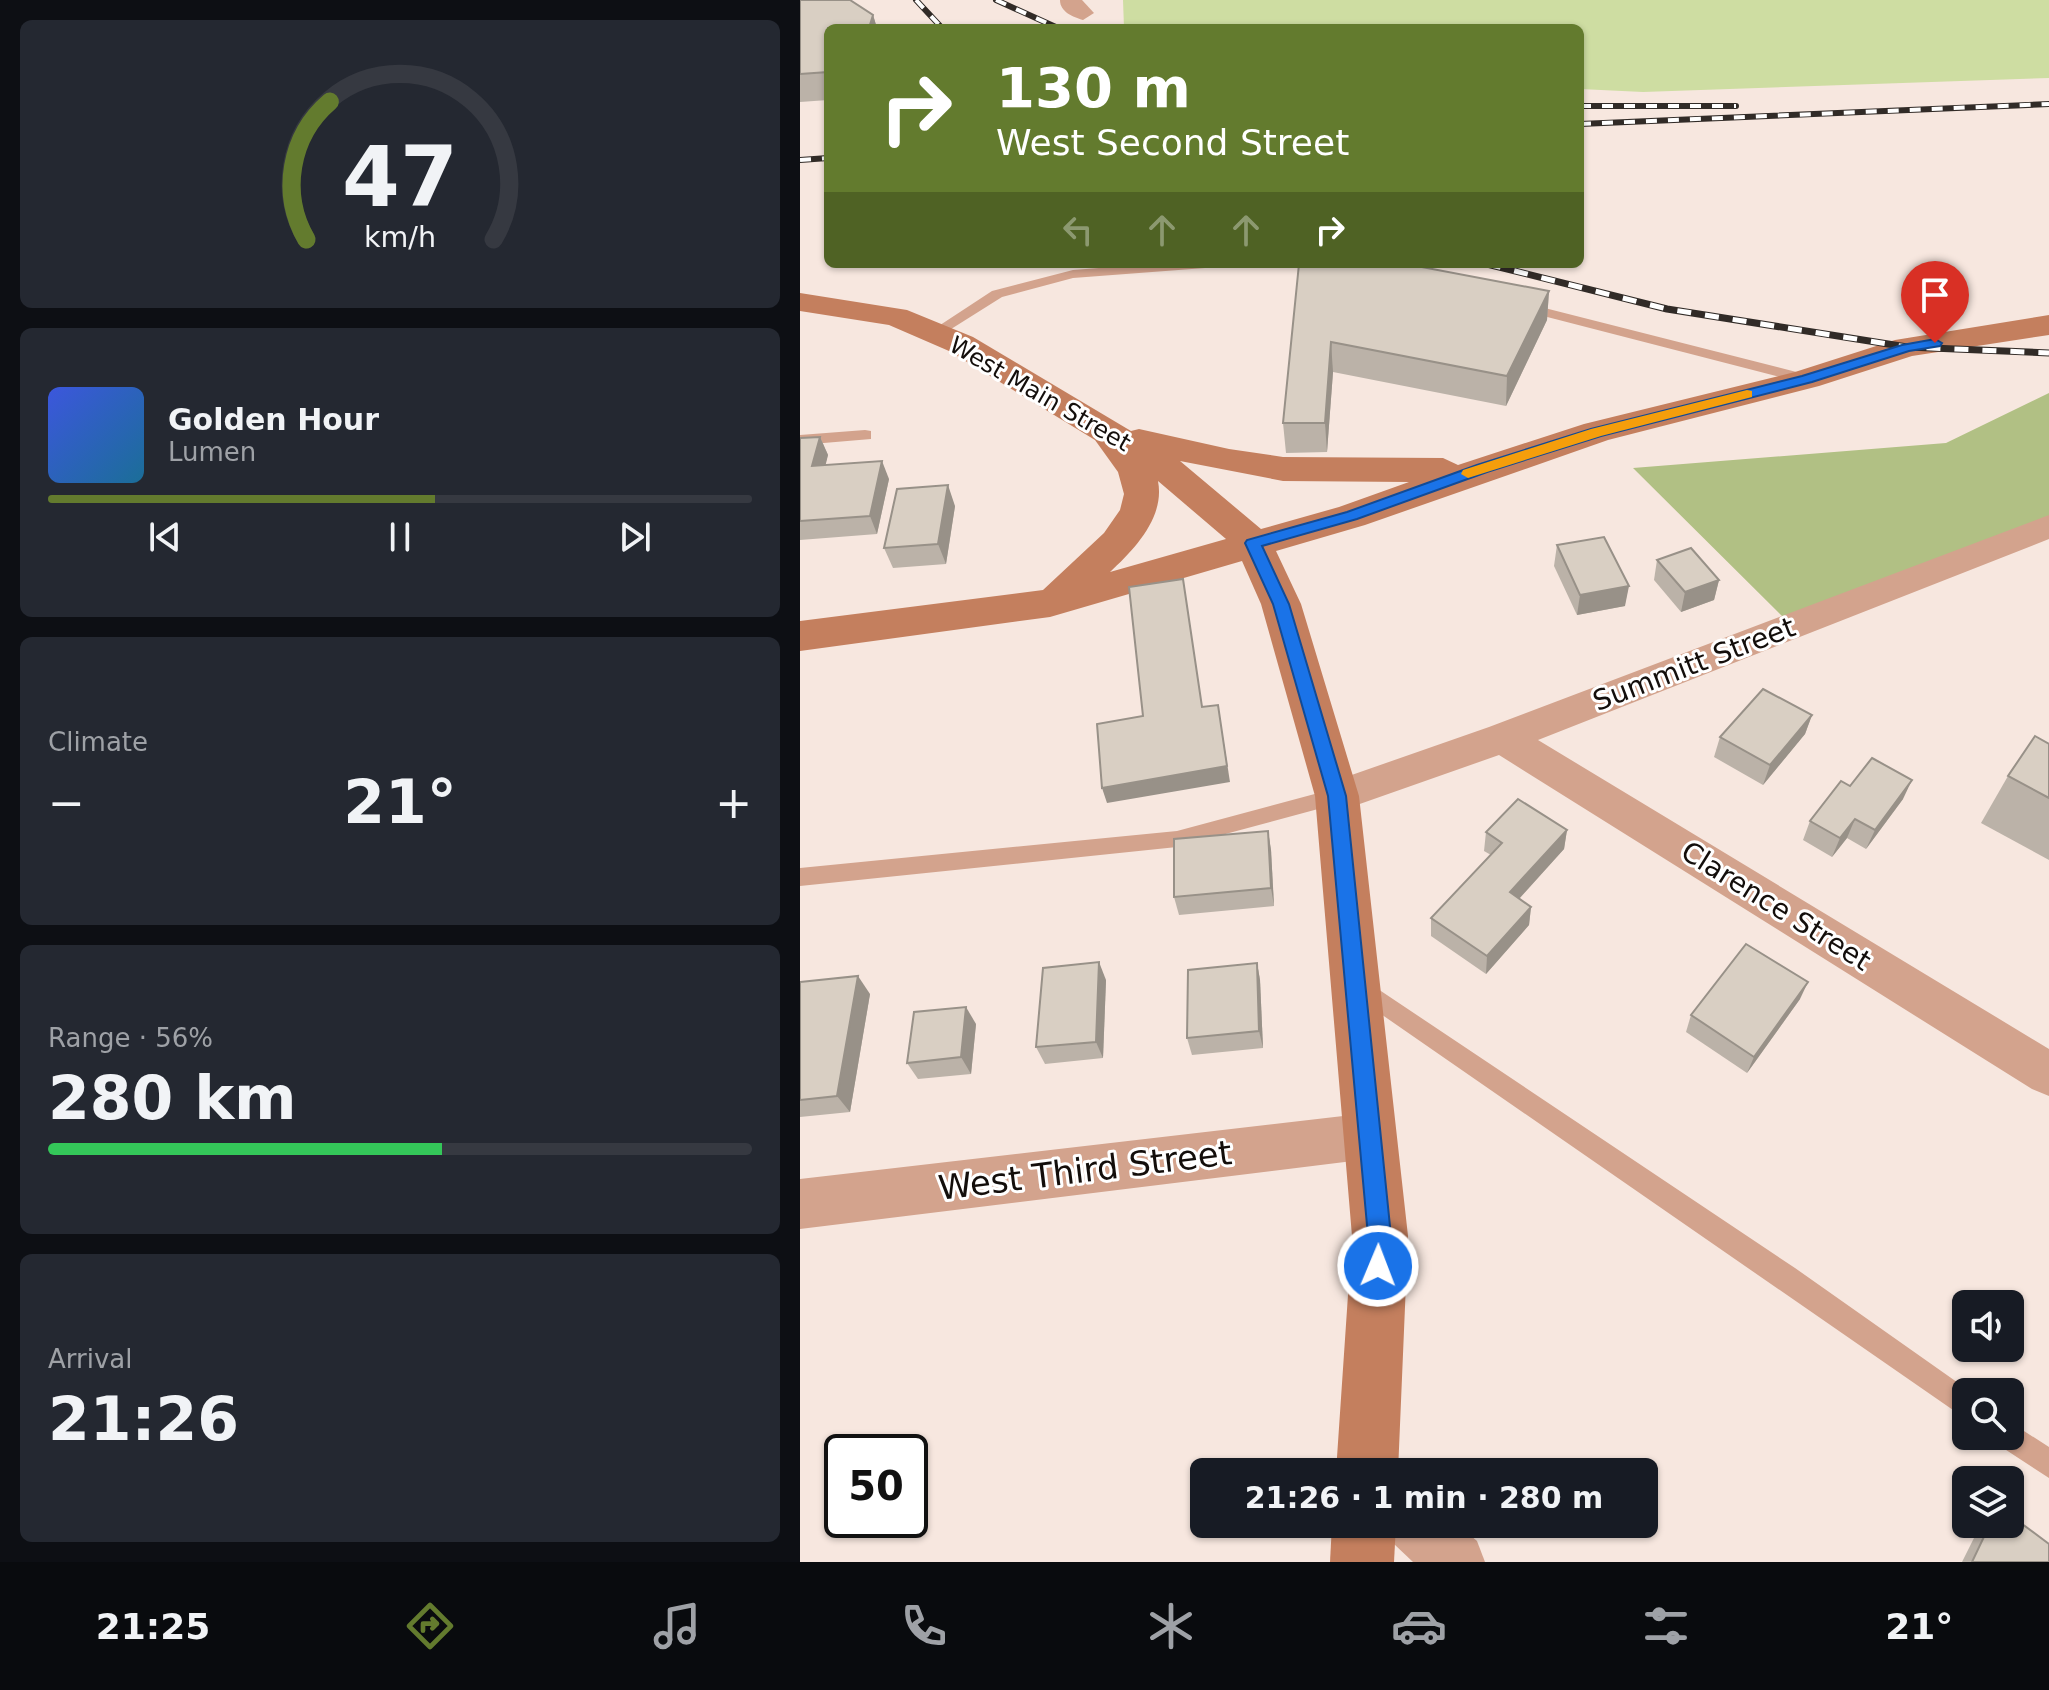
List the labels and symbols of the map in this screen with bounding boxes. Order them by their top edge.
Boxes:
pin [1901,261,1969,343]
street label: West Main Street [944,331,1136,457]
street label: Summitt Street [1588,610,1800,718]
street label: Clarence Street [1675,835,1877,977]
street label: West Third Street [936,1132,1234,1208]
position arrow [1336,1224,1420,1308]
speed limit sign: 50 [824,1434,928,1538]

